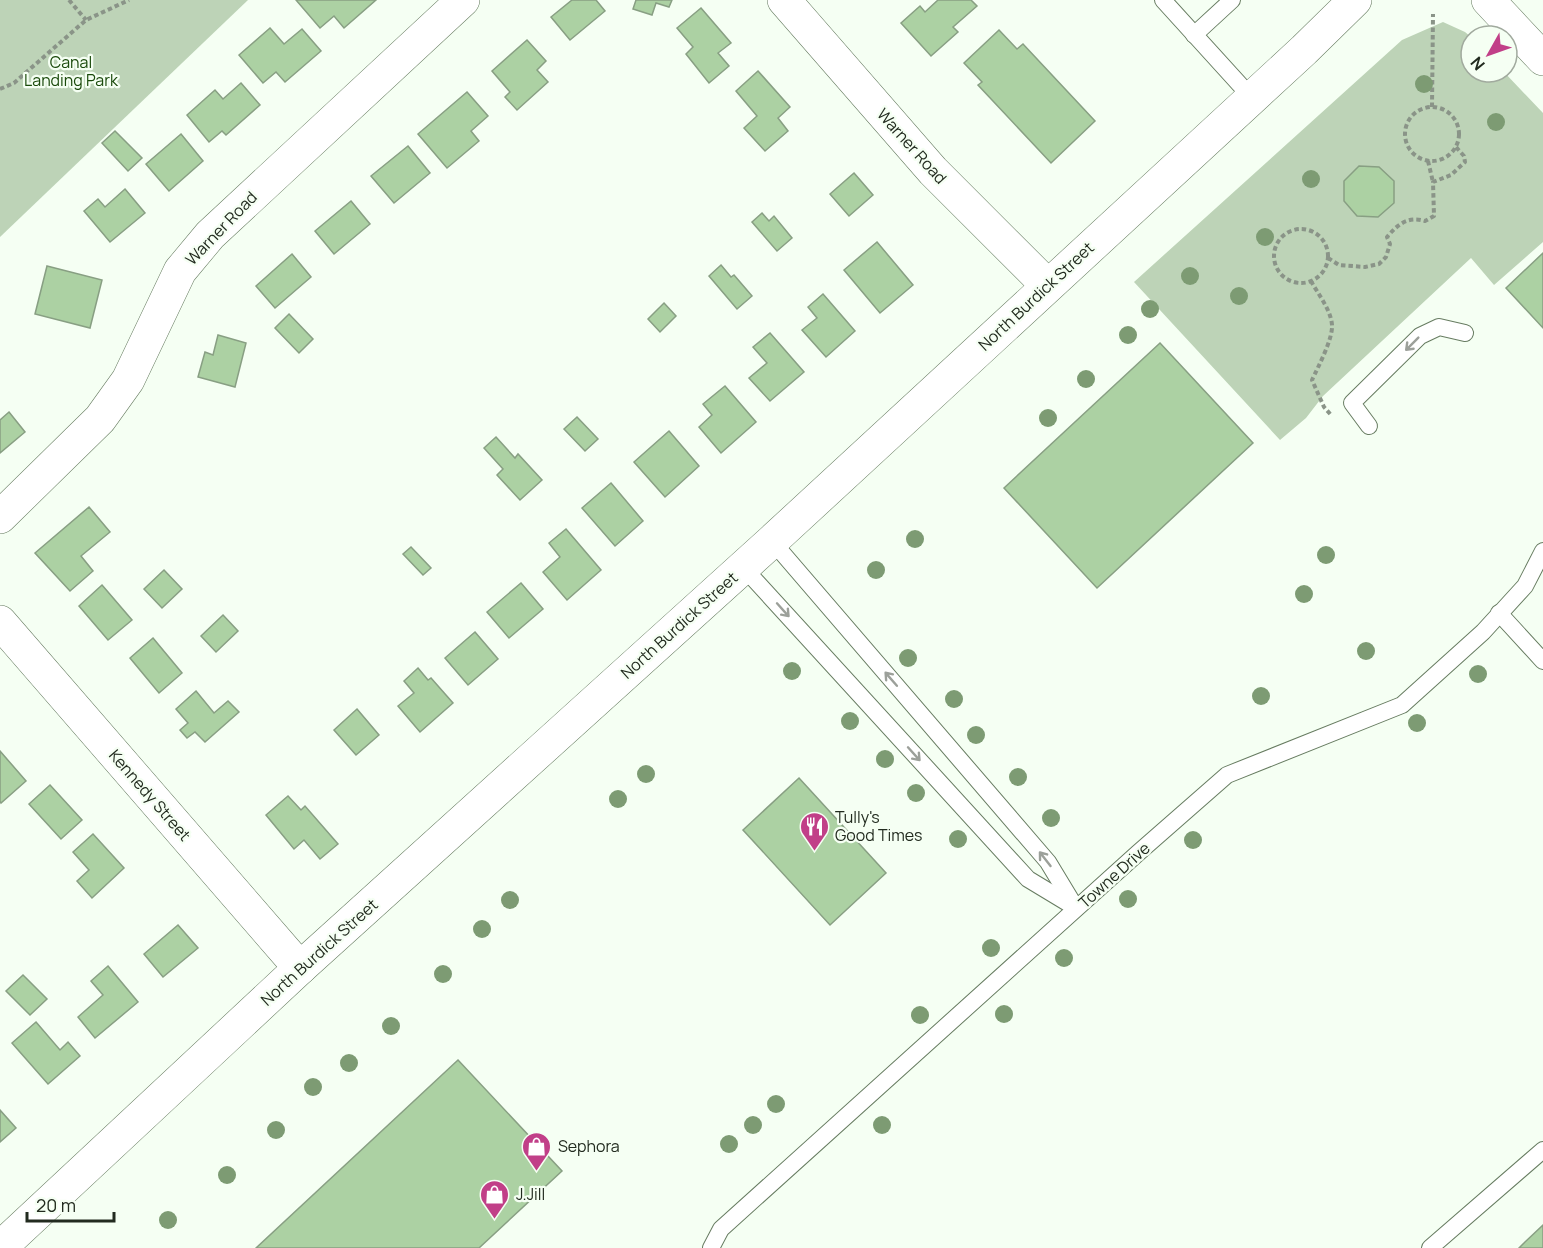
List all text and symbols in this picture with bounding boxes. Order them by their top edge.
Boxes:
north arrow [1459,24,1519,84]
park label: Canal Landing Park [24,51,119,91]
text: N [1465,52,1490,75]
street label: Warner Road [872,103,952,189]
street label: Warner Road [180,186,262,270]
street label: North Burdick Street [973,237,1099,355]
one-way arrow [1405,336,1420,351]
street label: North Burdick Street [616,566,742,684]
one-way arrow [776,603,790,618]
one-way arrow [884,672,898,687]
street label: Kennedy Street [104,745,196,845]
one-way arrow [907,747,921,762]
place label: Tully's Good Times [835,806,922,846]
restaurant icon: Tully's Good Times [798,810,830,852]
street label: Towne Drive [1074,837,1154,913]
one-way arrow [1038,851,1051,867]
street label: North Burdick Street [256,893,382,1011]
shop icon: Sephora [521,1130,553,1172]
place label: Sephora [558,1135,620,1157]
shop icon: J.Jill [479,1178,511,1220]
place label: J.Jill [516,1183,545,1205]
scale bar [27,1185,114,1223]
text: 20 m [36,1193,76,1217]

